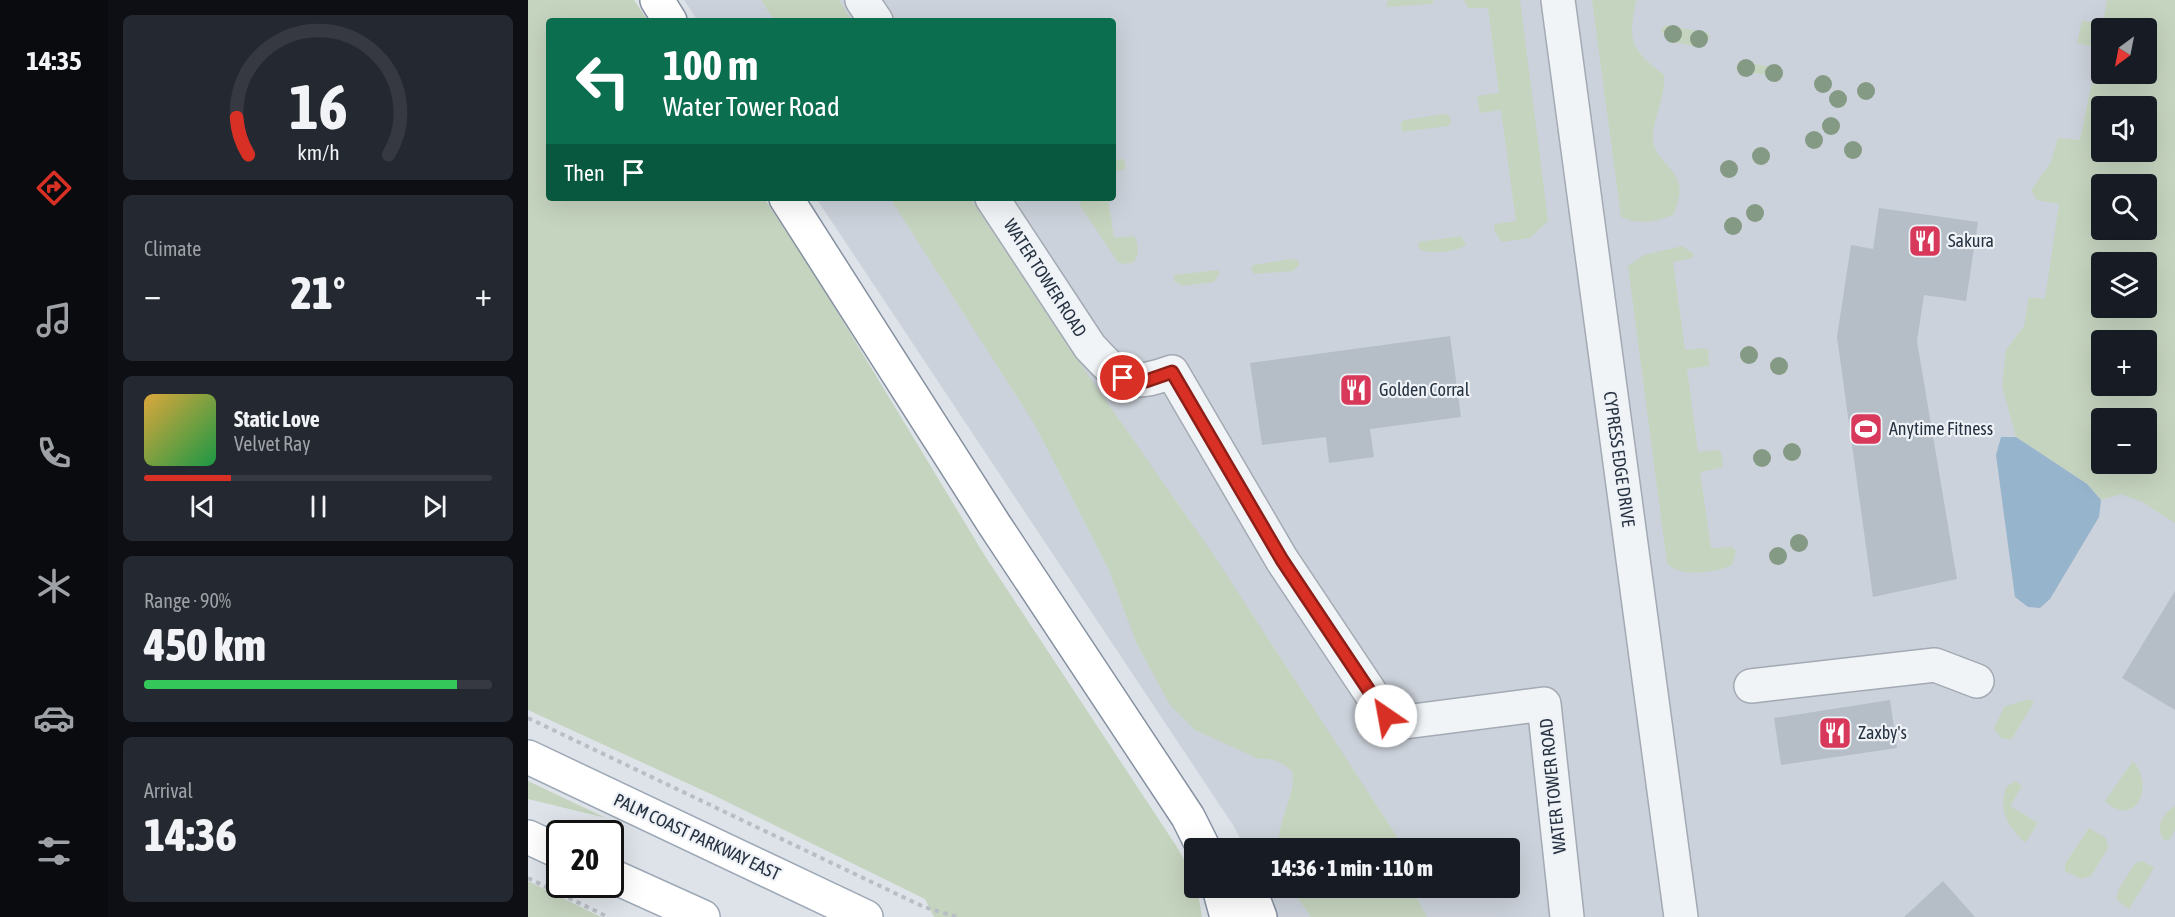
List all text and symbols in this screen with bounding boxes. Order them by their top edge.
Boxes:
north arrow [2091,18,2157,84]
map controls [2091,18,2157,474]
text: 100 m [663,41,758,89]
icon: left [564,42,642,120]
text: 14:35 [26,45,82,76]
text: 16 [289,71,347,142]
text: Water Tower Road [663,91,840,122]
button: sound [2091,96,2157,162]
text: km/h [297,140,339,165]
icon: arrive [617,156,650,189]
text: Then [564,160,605,186]
icon: directions [33,167,75,209]
button: search [2091,174,2157,240]
street label: WATER TOWER ROAD [1000,215,1091,341]
restaurant icon: Sakura [1907,223,1943,259]
place label: Sakura [1948,230,1994,251]
text: Climate [144,237,201,260]
button: layers [2091,252,2157,318]
text: 21° [291,267,345,319]
text: − [144,275,161,313]
text: + [475,275,492,313]
icon: music [33,299,75,341]
button: + [2091,330,2157,396]
pin [1097,352,1148,403]
icon: arrive [1106,361,1139,394]
restaurant icon: Golden Corral [1338,372,1374,408]
place label: Golden Corral [1379,379,1470,400]
street label: CYPRESS EDGE DRIVE [1600,390,1639,528]
text: Static Love [234,406,320,432]
button: − [2091,408,2157,474]
sports icon: Anytime Fitness [1848,411,1884,447]
place label: Anytime Fitness [1889,418,1993,439]
icon: phone [33,432,75,474]
text: Velvet Ray [234,432,311,455]
icon: previous [186,490,219,523]
icon: pause [302,490,335,523]
icon: next [418,490,451,523]
icon: climate [33,565,75,607]
text: Range · 90% [144,589,231,612]
text: 450 km [144,619,266,671]
position arrow [1354,684,1418,748]
icon: car [33,697,75,739]
restaurant icon: Zaxby's [1817,715,1853,751]
street label: WATER TOWER ROAD [1535,717,1570,855]
place label: Zaxby's [1858,722,1907,743]
text: Arrival [144,779,193,802]
street label: PALM COAST PARKWAY EAST [611,789,784,884]
text: 14:36 [144,809,237,861]
speed limit sign: 20 [546,820,624,898]
icon: filters [33,830,75,872]
text: 14:36 · 1 min · 110 m [1271,855,1433,881]

